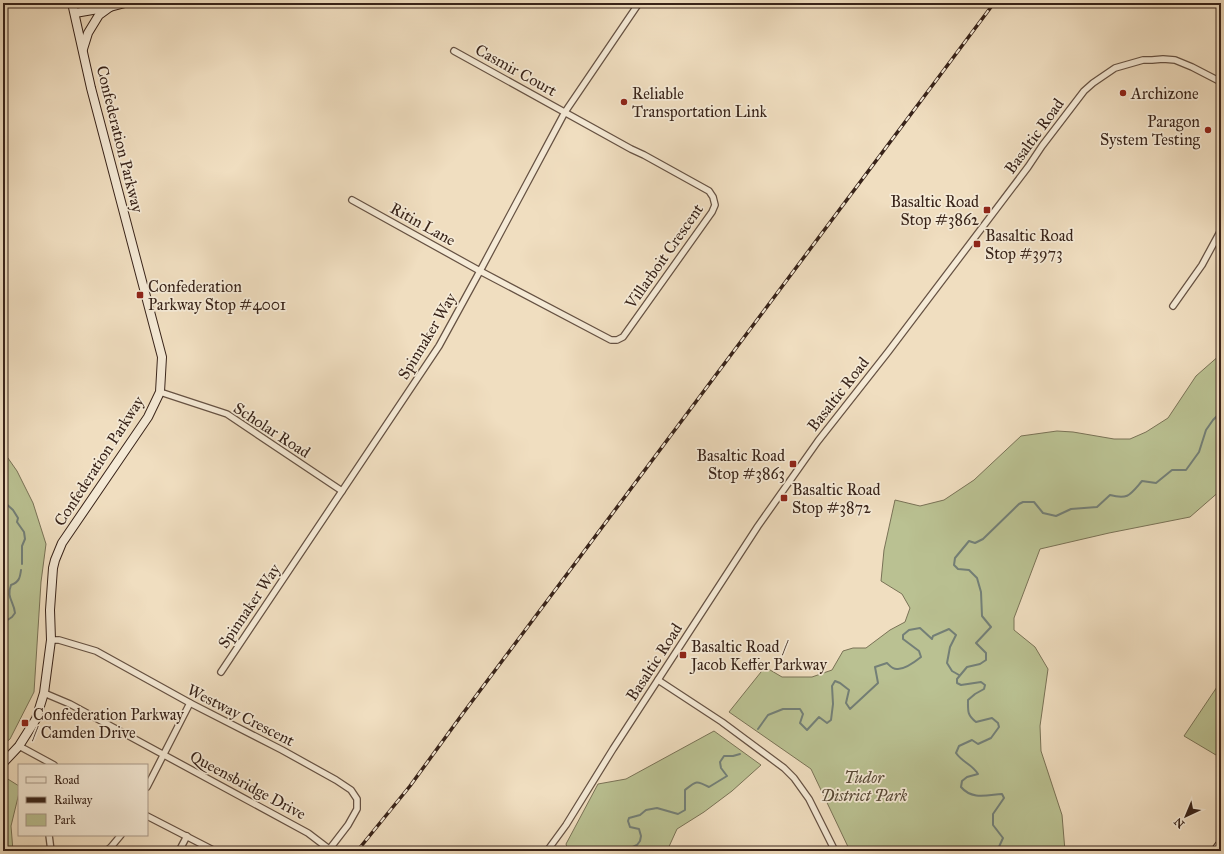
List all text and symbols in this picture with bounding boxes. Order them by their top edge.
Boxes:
street label: Casmir Court [472,40,560,100]
street label: Confederation Parkway [93,64,148,215]
place label: Reliable Transportation Link [632,84,768,121]
place label: Archizone [1130,84,1199,103]
marker: Archizone [1118,88,1128,98]
street label: Basaltic Road [1000,95,1068,177]
marker: Reliable Transportation Link [619,97,629,107]
place label: Paragon System Testing [1100,112,1201,150]
marker: Paragon System Testing [1203,125,1213,135]
place label: Basaltic Road Stop #3862 [891,192,979,229]
street label: Ritin Lane [387,198,459,250]
street label: Villarboit Crescent [620,200,707,313]
marker: Basaltic Road Stop #3862 [982,205,992,215]
place label: Basaltic Road Stop #3973 [985,226,1073,263]
marker: Basaltic Road Stop #3973 [972,239,982,249]
place label: Confederation Parkway Stop #4001 [148,277,286,314]
street label: Spinnaker Way [394,289,461,383]
marker: Confederation Parkway Stop #4001 [135,290,145,300]
street label: Basaltic Road [803,353,873,435]
street label: Confederation Parkway [50,392,148,529]
street label: Scholar Road [230,398,314,462]
place label: Basaltic Road Stop #3863 [697,446,785,483]
marker: Basaltic Road Stop #3863 [788,459,798,469]
place label: Basaltic Road Stop #3872 [792,480,880,517]
marker: Basaltic Road Stop #3872 [779,493,789,503]
street label: Spinnaker Way [214,560,284,652]
street label: Basaltic Road [622,620,686,704]
place label: Basaltic Road / Jacob Keffer Parkway [689,637,827,675]
marker: Basaltic Road / Jacob Keffer Parkway [678,650,688,660]
street label: Westway Crescent [184,680,298,750]
place label: Confederation Parkway / Camden Drive [31,705,184,742]
marker: Confederation Parkway / Camden Drive [20,718,30,728]
street label: Queensbridge Drive [186,746,309,825]
legend [18,764,148,836]
park label: Tudor District Park [821,768,907,805]
text: Road [54,773,80,787]
text: Railway [54,793,93,807]
north arrow [1166,796,1206,836]
text: Park [54,813,76,827]
text: N [1171,814,1187,831]

